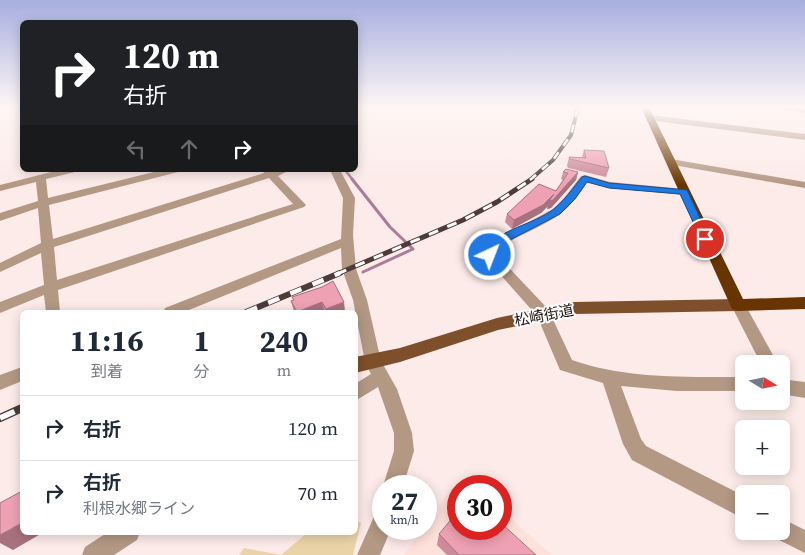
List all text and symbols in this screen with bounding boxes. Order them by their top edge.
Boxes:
text: 120 m [123,32,219,80]
icon: right [40,40,105,105]
text: 右折 [123,80,167,110]
icon: left [122,135,150,163]
icon: ahead [175,135,203,163]
icon: right [228,135,256,163]
pin [684,218,726,260]
icon: arrive [691,225,719,253]
position arrow [463,228,515,280]
street label: 松崎街道 [513,299,575,331]
text: 11:16 [70,320,144,361]
text: 1 [193,320,210,361]
text: 240 [259,321,308,362]
north arrow [735,355,790,410]
map controls [735,355,790,540]
text: m [277,359,291,381]
text: 到着 [91,360,123,382]
text: 分 [194,360,210,382]
icon: right [40,414,68,442]
text: 120 m [288,415,338,441]
text: 右折 [83,416,121,442]
button: + [735,420,790,475]
text: 右折 [83,469,121,495]
speed limit sign: 30 [447,475,512,540]
icon: right [40,479,68,507]
text: 70 m [297,480,338,506]
text: 27 [391,484,418,518]
button: − [735,485,790,540]
text: 利根水郷ライン [83,497,195,519]
text: km/h [390,512,419,528]

